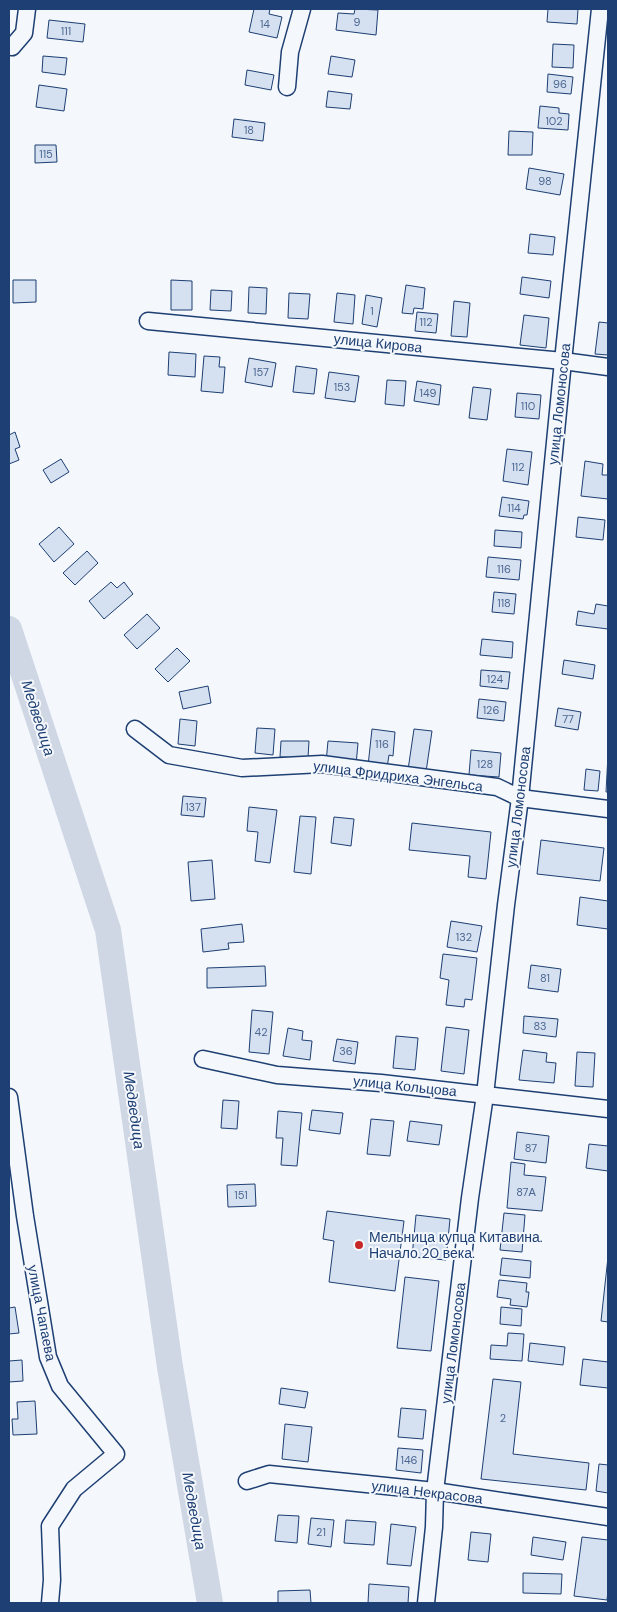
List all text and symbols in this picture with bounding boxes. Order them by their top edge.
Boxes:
house number: 9 [354,15,361,29]
house number: 14 [260,17,270,31]
house number: 111 [61,24,71,38]
house number: 96 [553,77,567,91]
house number: 102 [545,114,563,128]
house number: 18 [244,123,254,137]
house number: 115 [39,147,53,161]
house number: 98 [538,174,552,188]
house number: 1 [370,304,374,318]
house number: 112 [419,315,433,329]
street label: улица Кирова [333,329,423,357]
street label: улица Ломоносова [544,342,574,466]
house number: 157 [253,365,269,379]
house number: 153 [334,380,350,394]
house number: 149 [419,386,437,400]
house number: 110 [521,399,535,413]
house number: 112 [511,460,525,474]
house number: 114 [507,501,521,515]
house number: 116 [497,562,511,576]
house number: 118 [497,596,511,610]
house number: 124 [487,672,503,686]
water label: Медведица [16,678,60,758]
house number: 126 [483,703,499,717]
house number: 77 [562,712,574,726]
house number: 116 [375,737,389,751]
street label: улица Ломоносова [502,745,534,869]
street label: улица Фридриха Энгельса [312,757,484,795]
house number: 128 [477,757,493,771]
house number: 137 [185,800,201,814]
house number: 132 [456,930,472,944]
house number: 81 [540,971,550,985]
house number: 83 [533,1019,547,1033]
house number: 42 [254,1025,268,1039]
house number: 36 [339,1044,353,1058]
water label: Медведица [119,1070,149,1150]
street label: улица Кольцова [352,1072,458,1100]
house number: 87 [525,1141,537,1155]
house number: 87А [516,1185,536,1199]
house number: 151 [234,1188,248,1202]
place label: Мельница купца Китавина. Начало 20 века. [369,1228,543,1262]
marker: Мельница купца Китавина. Начало 20 века. [353,1239,365,1251]
street label: улица Чапаева [24,1263,60,1363]
street label: улица Ломоносова [437,1281,469,1405]
house number: 2 [500,1411,506,1425]
house number: 146 [400,1453,418,1467]
water label: Медведица [177,1471,211,1551]
street label: улица Некрасова [370,1476,484,1508]
house number: 21 [316,1525,326,1539]

